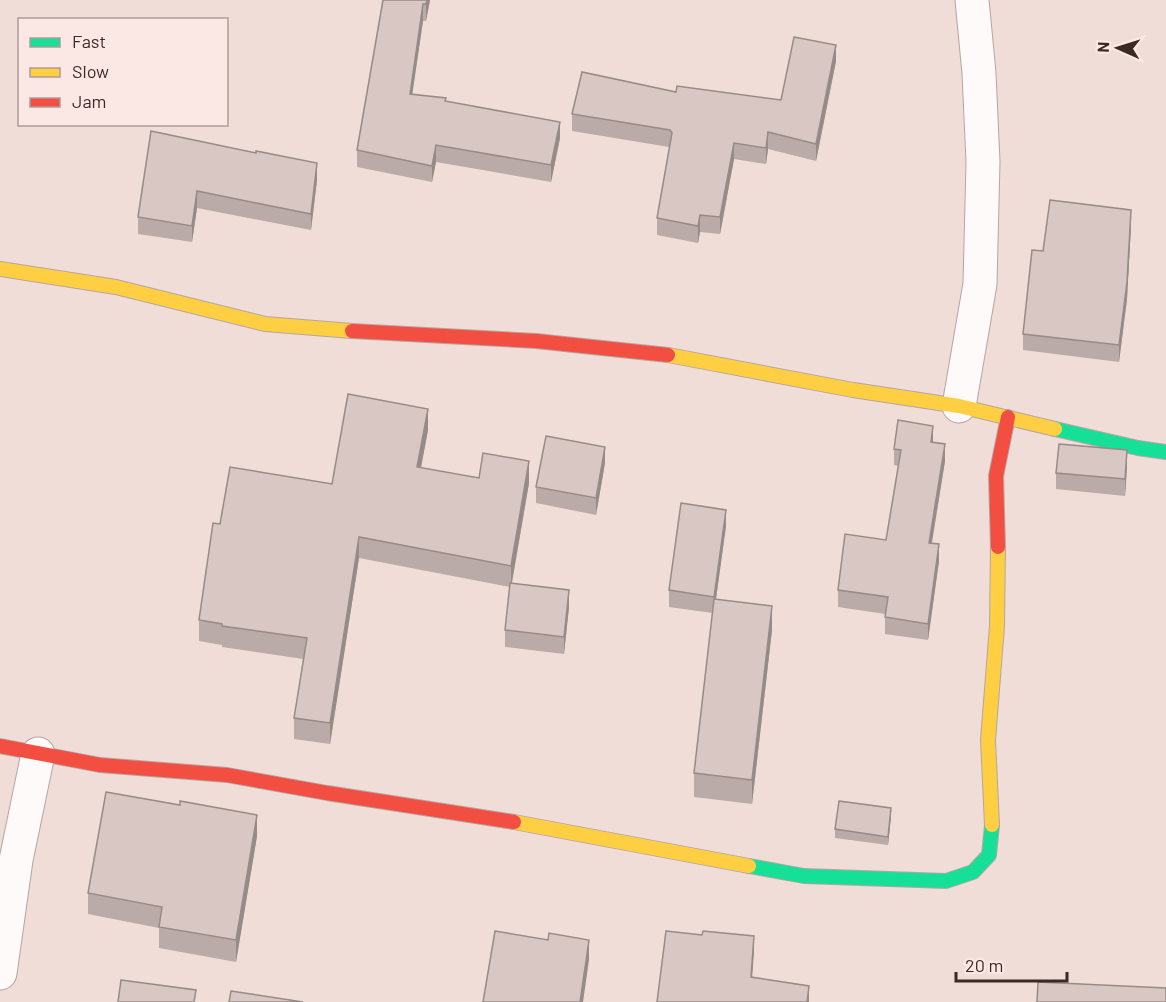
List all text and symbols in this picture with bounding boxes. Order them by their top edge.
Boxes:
legend [18,18,228,126]
north arrow [1088,18,1148,78]
text: Fast [72,30,106,52]
text: N [1093,41,1112,53]
text: Slow [72,60,109,82]
text: Jam [72,90,106,112]
scale bar [956,945,1067,983]
text: 20 m [965,954,1003,976]

